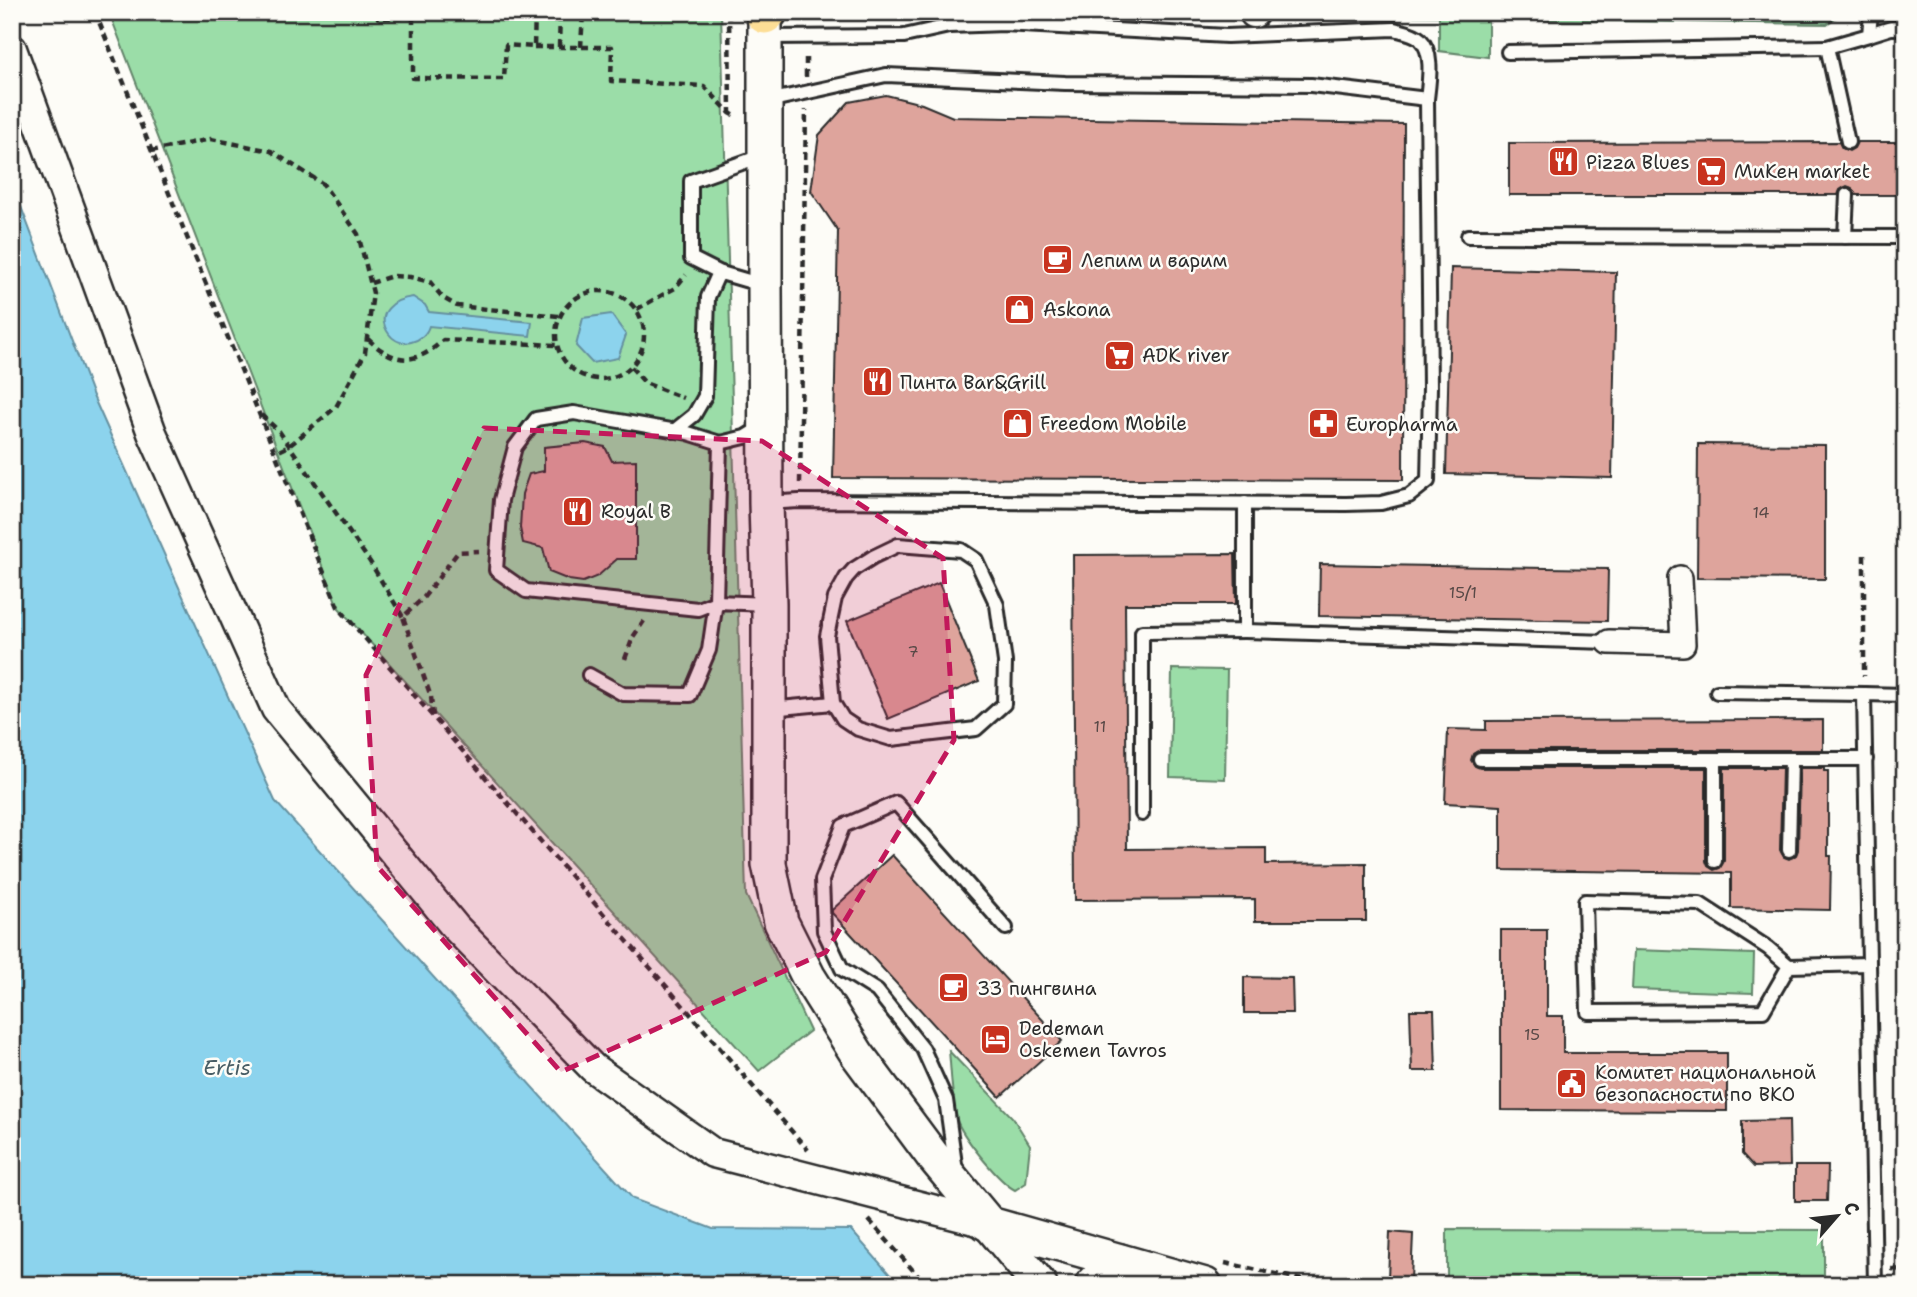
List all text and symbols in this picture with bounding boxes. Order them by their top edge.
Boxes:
restaurant icon: Pizza Blues [1546,145,1580,179]
place label: Pizza Blues [1586,150,1690,175]
supermarket icon: МиКен market [1694,154,1728,188]
place label: МиКен market [1734,159,1870,184]
cafe icon: Лепим и варим [1041,243,1075,277]
place label: Лепим и варим [1081,248,1227,273]
shop icon: Askona [1003,292,1037,326]
place label: Askona [1043,297,1111,322]
supermarket icon: ADK river [1102,338,1136,372]
place label: ADK river [1142,343,1230,368]
restaurant icon: Пинта Bar&Grill [860,365,894,399]
place label: Пинта Bar&Grill [900,370,1046,395]
shop icon: Freedom Mobile [1000,406,1034,440]
pharmacy icon: Europharma [1306,407,1340,441]
place label: Freedom Mobile [1040,411,1187,436]
place label: Europharma [1346,412,1458,437]
restaurant icon: Royal B [561,494,595,528]
place label: Royal B [601,499,671,524]
house number: 14 [1752,502,1770,523]
house number: 15/1 [1449,582,1477,603]
house number: 7 [907,641,919,662]
house number: 11 [1094,716,1106,737]
cafe icon: 33 пингвина [937,971,971,1005]
place label: 33 пингвина [977,976,1097,1001]
place label: Dedeman Oskemen Tavros [1019,1016,1167,1063]
hotel icon: Dedeman Oskemen Tavros [979,1022,1013,1056]
house number: 15 [1524,1024,1540,1045]
water label: Ertis [203,1054,251,1082]
place label: Комитет национальной безопасности по ВКО [1595,1060,1816,1107]
public building icon: Комитет национальной безопасности по ВКО [1555,1066,1589,1100]
north arrow [1801,1182,1871,1252]
text: С [1838,1197,1865,1219]

